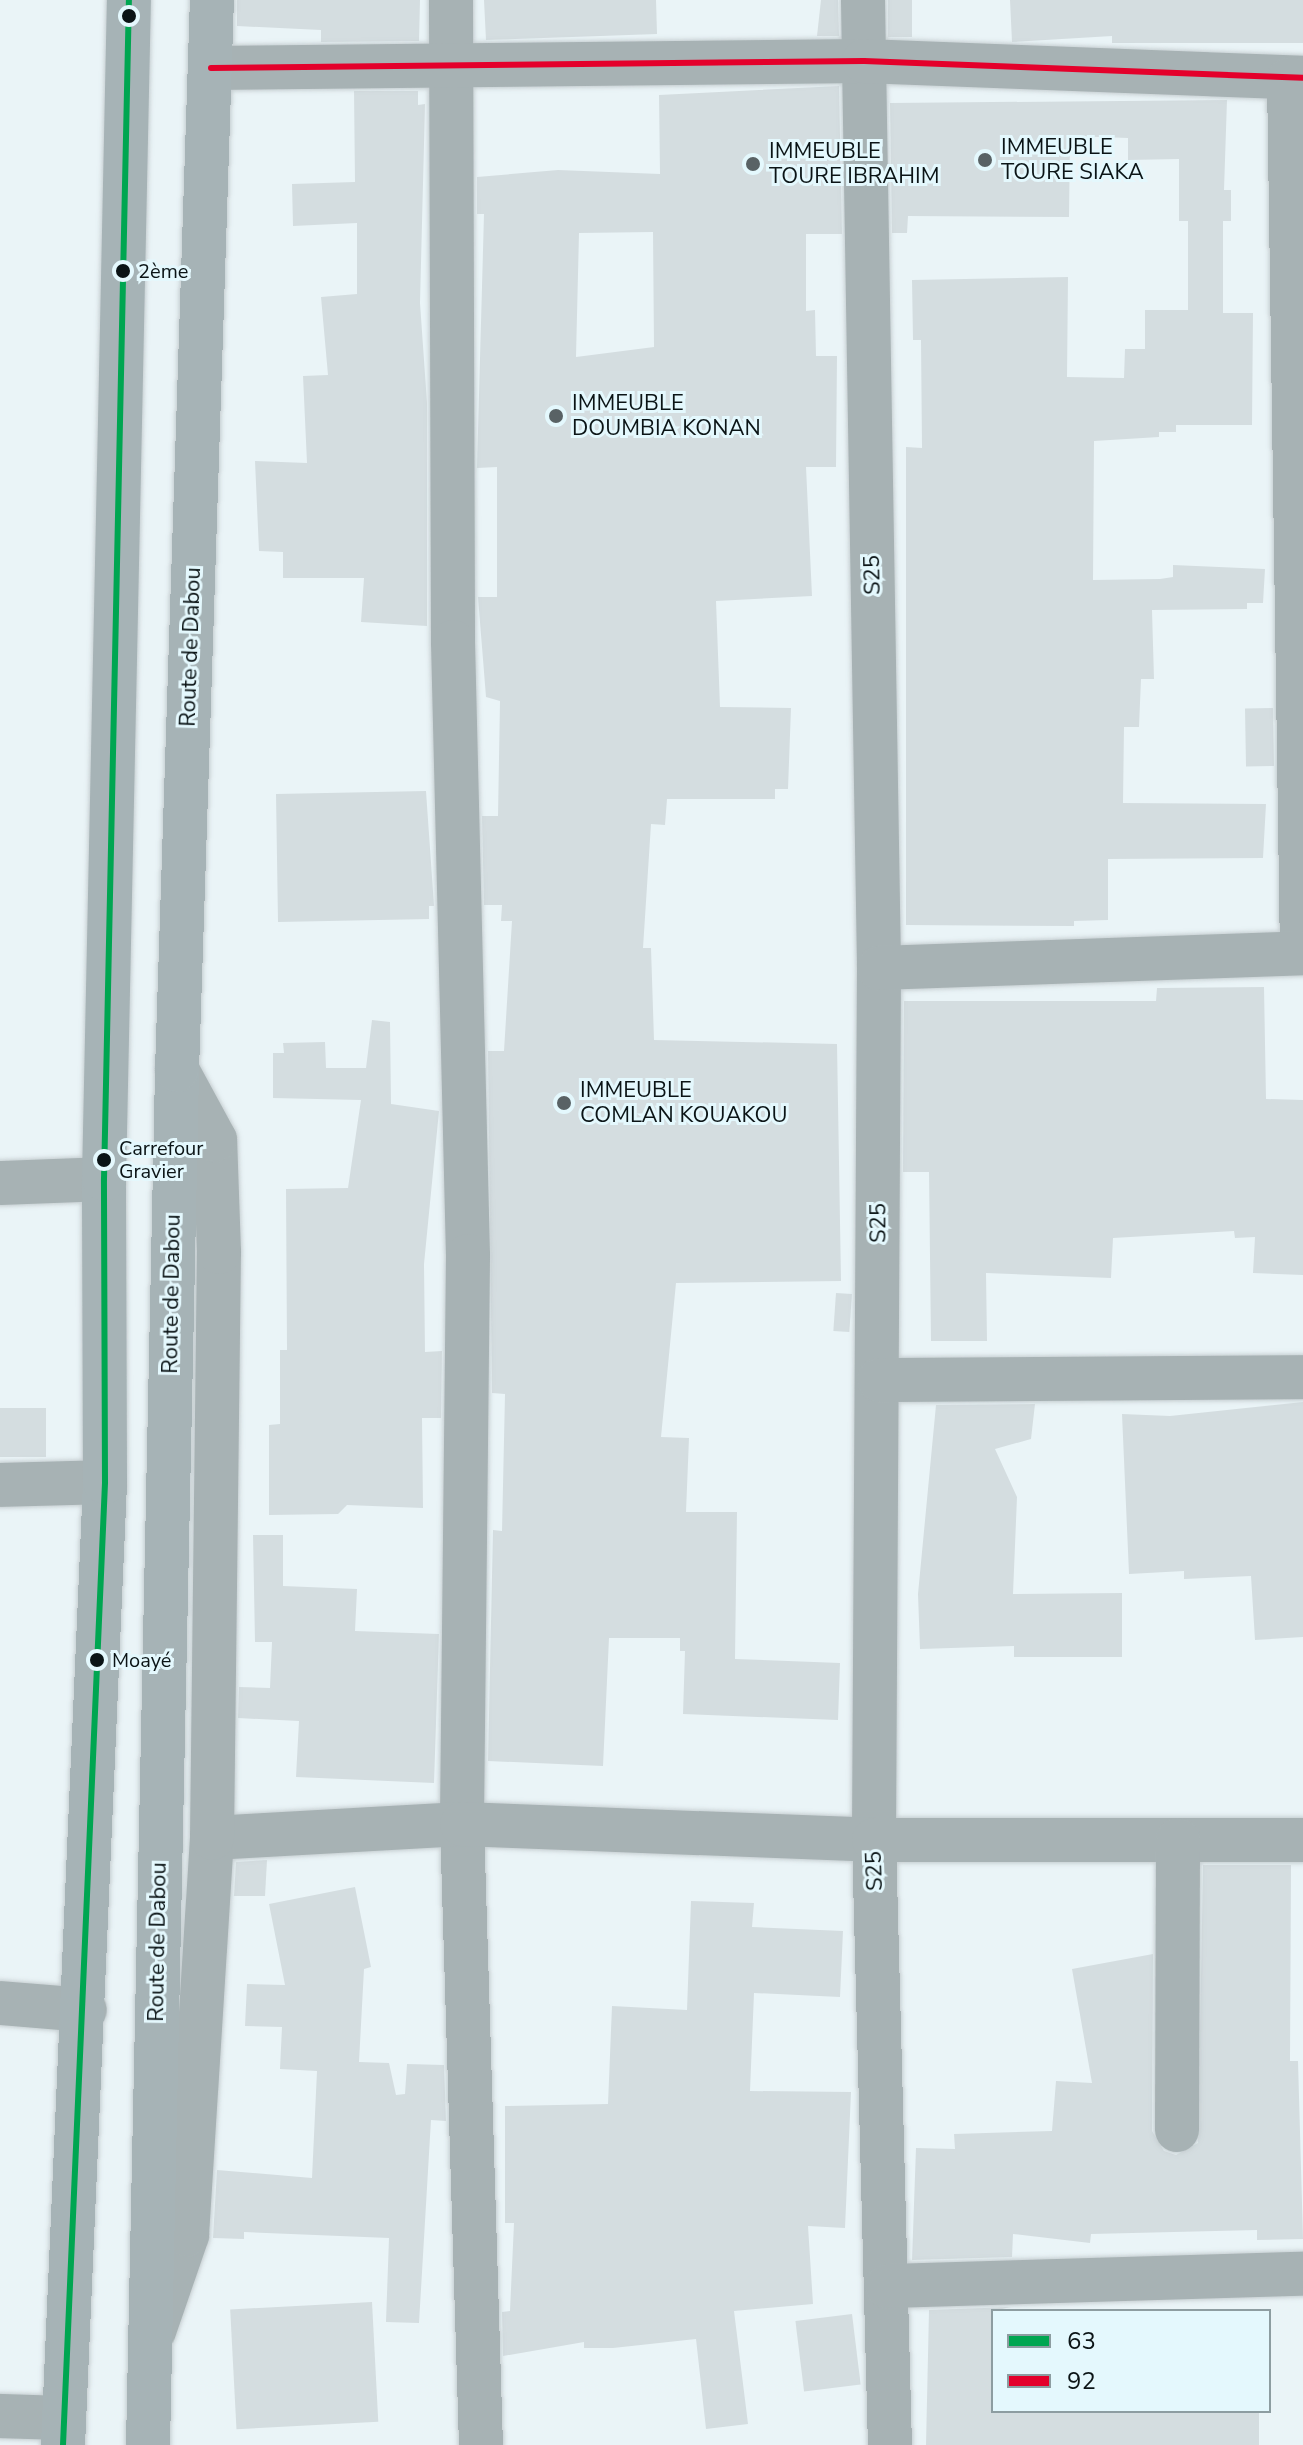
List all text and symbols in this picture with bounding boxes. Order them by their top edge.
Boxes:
unlabelled marker [121,8,137,24]
place label: IMMEUBLE TOURE SIAKA [1001,134,1144,186]
place label: IMMEUBLE TOURE IBRAHIM [769,138,940,190]
marker: IMMEUBLE TOURE SIAKA [976,151,994,169]
marker: IMMEUBLE TOURE IBRAHIM [744,155,762,173]
place label: 2ème [138,259,188,283]
marker: 2ème [115,263,131,279]
place label: IMMEUBLE DOUMBIA KONAN [572,390,761,442]
marker: IMMEUBLE DOUMBIA KONAN [547,407,565,425]
street label: S25 [859,555,887,595]
street label: Route de Dabou [175,567,207,727]
place label: IMMEUBLE COMLAN KOUAKOU [580,1077,787,1128]
marker: IMMEUBLE COMLAN KOUAKOU [555,1094,573,1112]
place label: Carrefour Gravier [119,1136,203,1183]
marker: Carrefour Gravier [96,1152,112,1168]
street label: S25 [866,1203,892,1243]
street label: Route de Dabou [157,1214,187,1374]
place label: Moayé [112,1648,171,1672]
marker: Moayé [89,1652,105,1668]
street label: S25 [861,1851,889,1891]
street label: Route de Dabou [143,1862,173,2022]
legend [991,2309,1271,2413]
text: 63 [1067,2325,1096,2357]
text: 92 [1067,2365,1096,2397]

